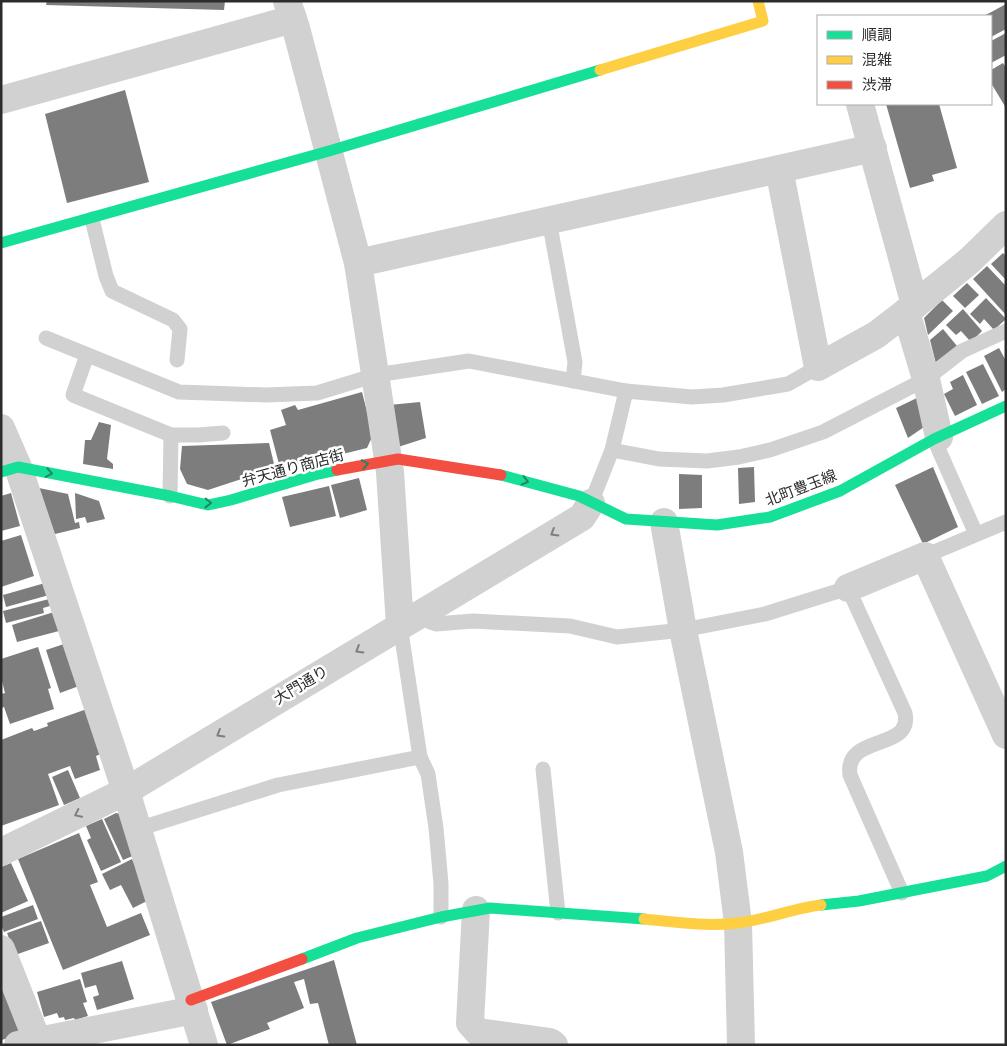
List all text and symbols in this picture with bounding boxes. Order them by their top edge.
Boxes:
legend [817,15,992,105]
text: 順調 [862,26,892,44]
text: 混雑 [862,51,892,69]
text: 渋滞 [862,76,892,94]
street label: 弁天通り商店街 [240,446,346,490]
one-way arrow [361,460,370,470]
street label: 北町豊玉線 [763,466,839,510]
one-way arrow [44,467,53,478]
one-way arrow [521,475,530,486]
one-way arrow [205,498,213,508]
one-way arrow [550,527,559,537]
one-way arrow [355,644,364,654]
street label: 大門通り [271,662,331,708]
one-way arrow [216,728,225,738]
one-way arrow [74,808,83,818]

